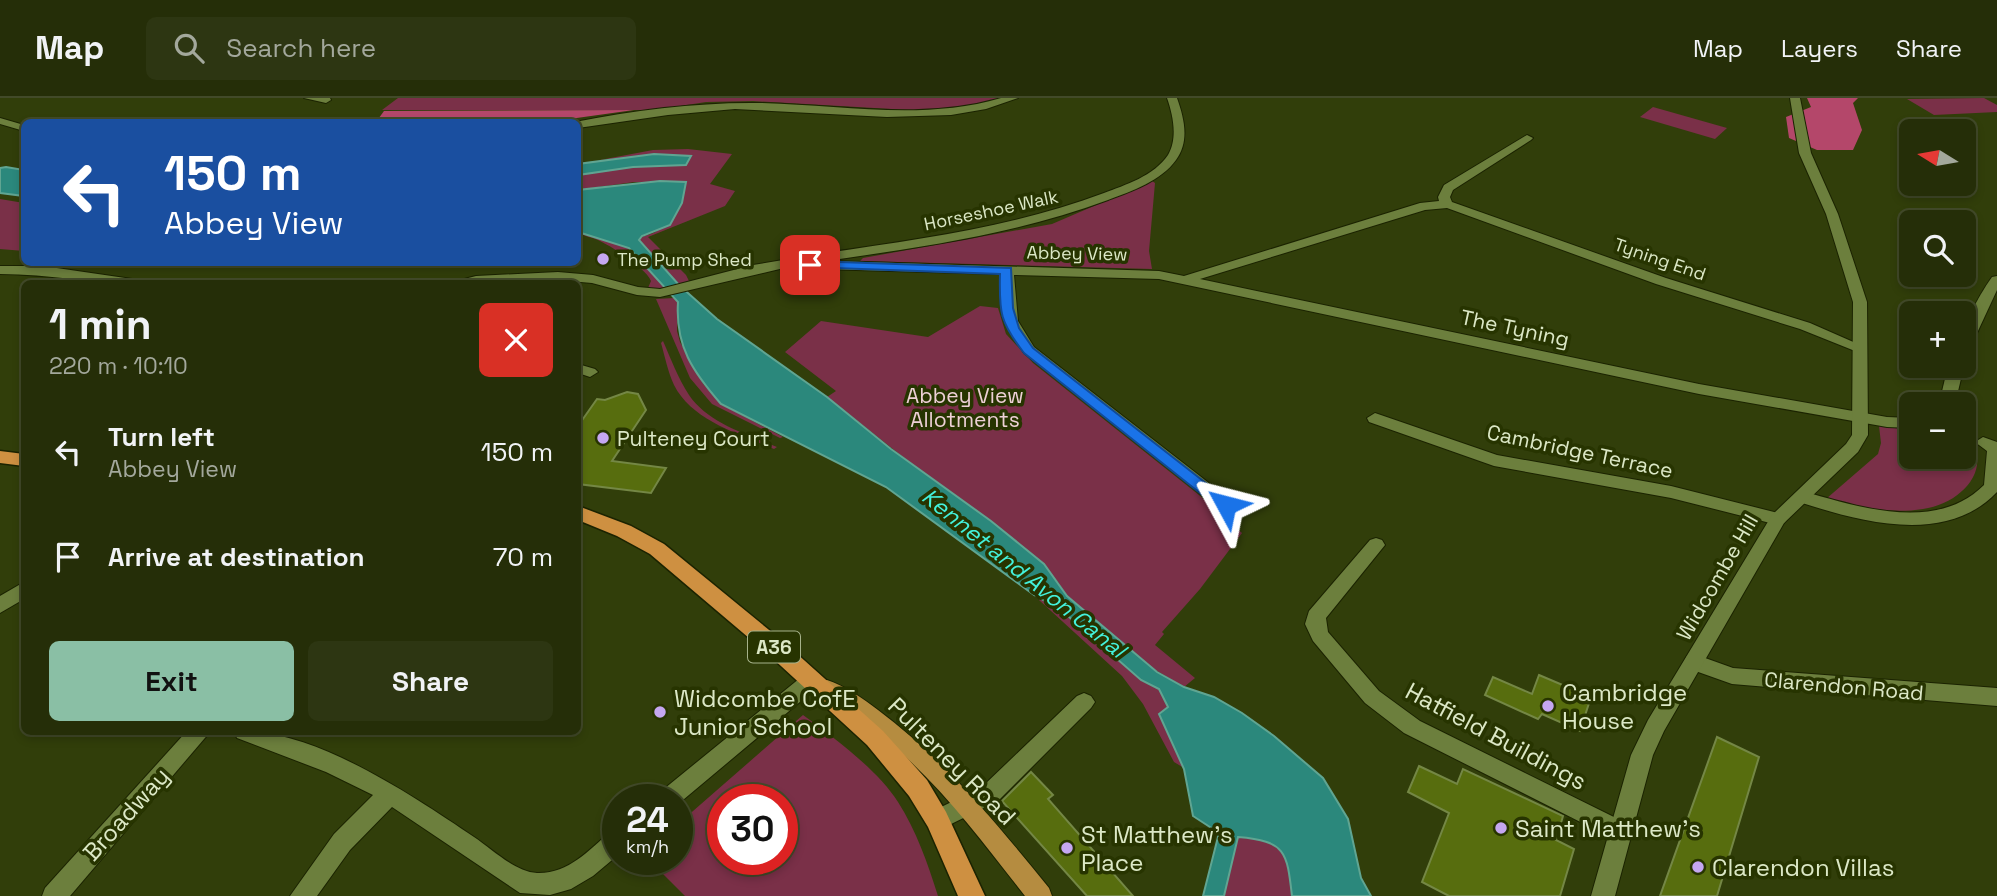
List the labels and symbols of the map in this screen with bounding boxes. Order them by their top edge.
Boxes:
north arrow [1899,119,1976,196]
street label: Horseshoe Walk [922,184,1060,235]
street label: Tyning End [1611,233,1709,285]
pin [780,235,840,295]
street label: Abbey View [1026,241,1128,265]
place label: The Pump Shed [617,248,752,271]
marker: The Pump Shed [595,251,611,267]
street label: The Tyning [1458,303,1572,353]
park label: Abbey View Allotments [906,382,1024,433]
street label: Cambridge Terrace [1485,418,1675,484]
place label: Pulteney Court [617,425,770,452]
marker: Pulteney Court [595,430,611,446]
position arrow [1189,468,1263,542]
water label: Kennet and Avon Canal [916,481,1134,666]
street label: Widcombe Hill [1670,509,1764,645]
road number: A36 [748,632,800,662]
street label: Clarendon Road [1763,666,1925,706]
street label: Hatfield Buildings [1400,675,1592,797]
place label: Cambridge House [1562,677,1687,736]
place label: Widcombe CofE Junior School [674,683,856,742]
street label: Pulteney Road [881,690,1023,832]
marker: Cambridge House [1540,698,1556,714]
marker: Widcombe CofE Junior School [652,704,668,720]
street label: Broadway [76,761,176,867]
speed limit sign: 30 [707,784,798,875]
place label: Saint Matthew's [1515,813,1701,844]
place label: St Matthew's Place [1081,819,1233,878]
marker: Saint Matthew's [1493,820,1509,836]
marker: St Matthew's Place [1059,840,1075,856]
place label: Clarendon Villas [1712,852,1894,883]
marker: Clarendon Villas [1690,859,1706,875]

